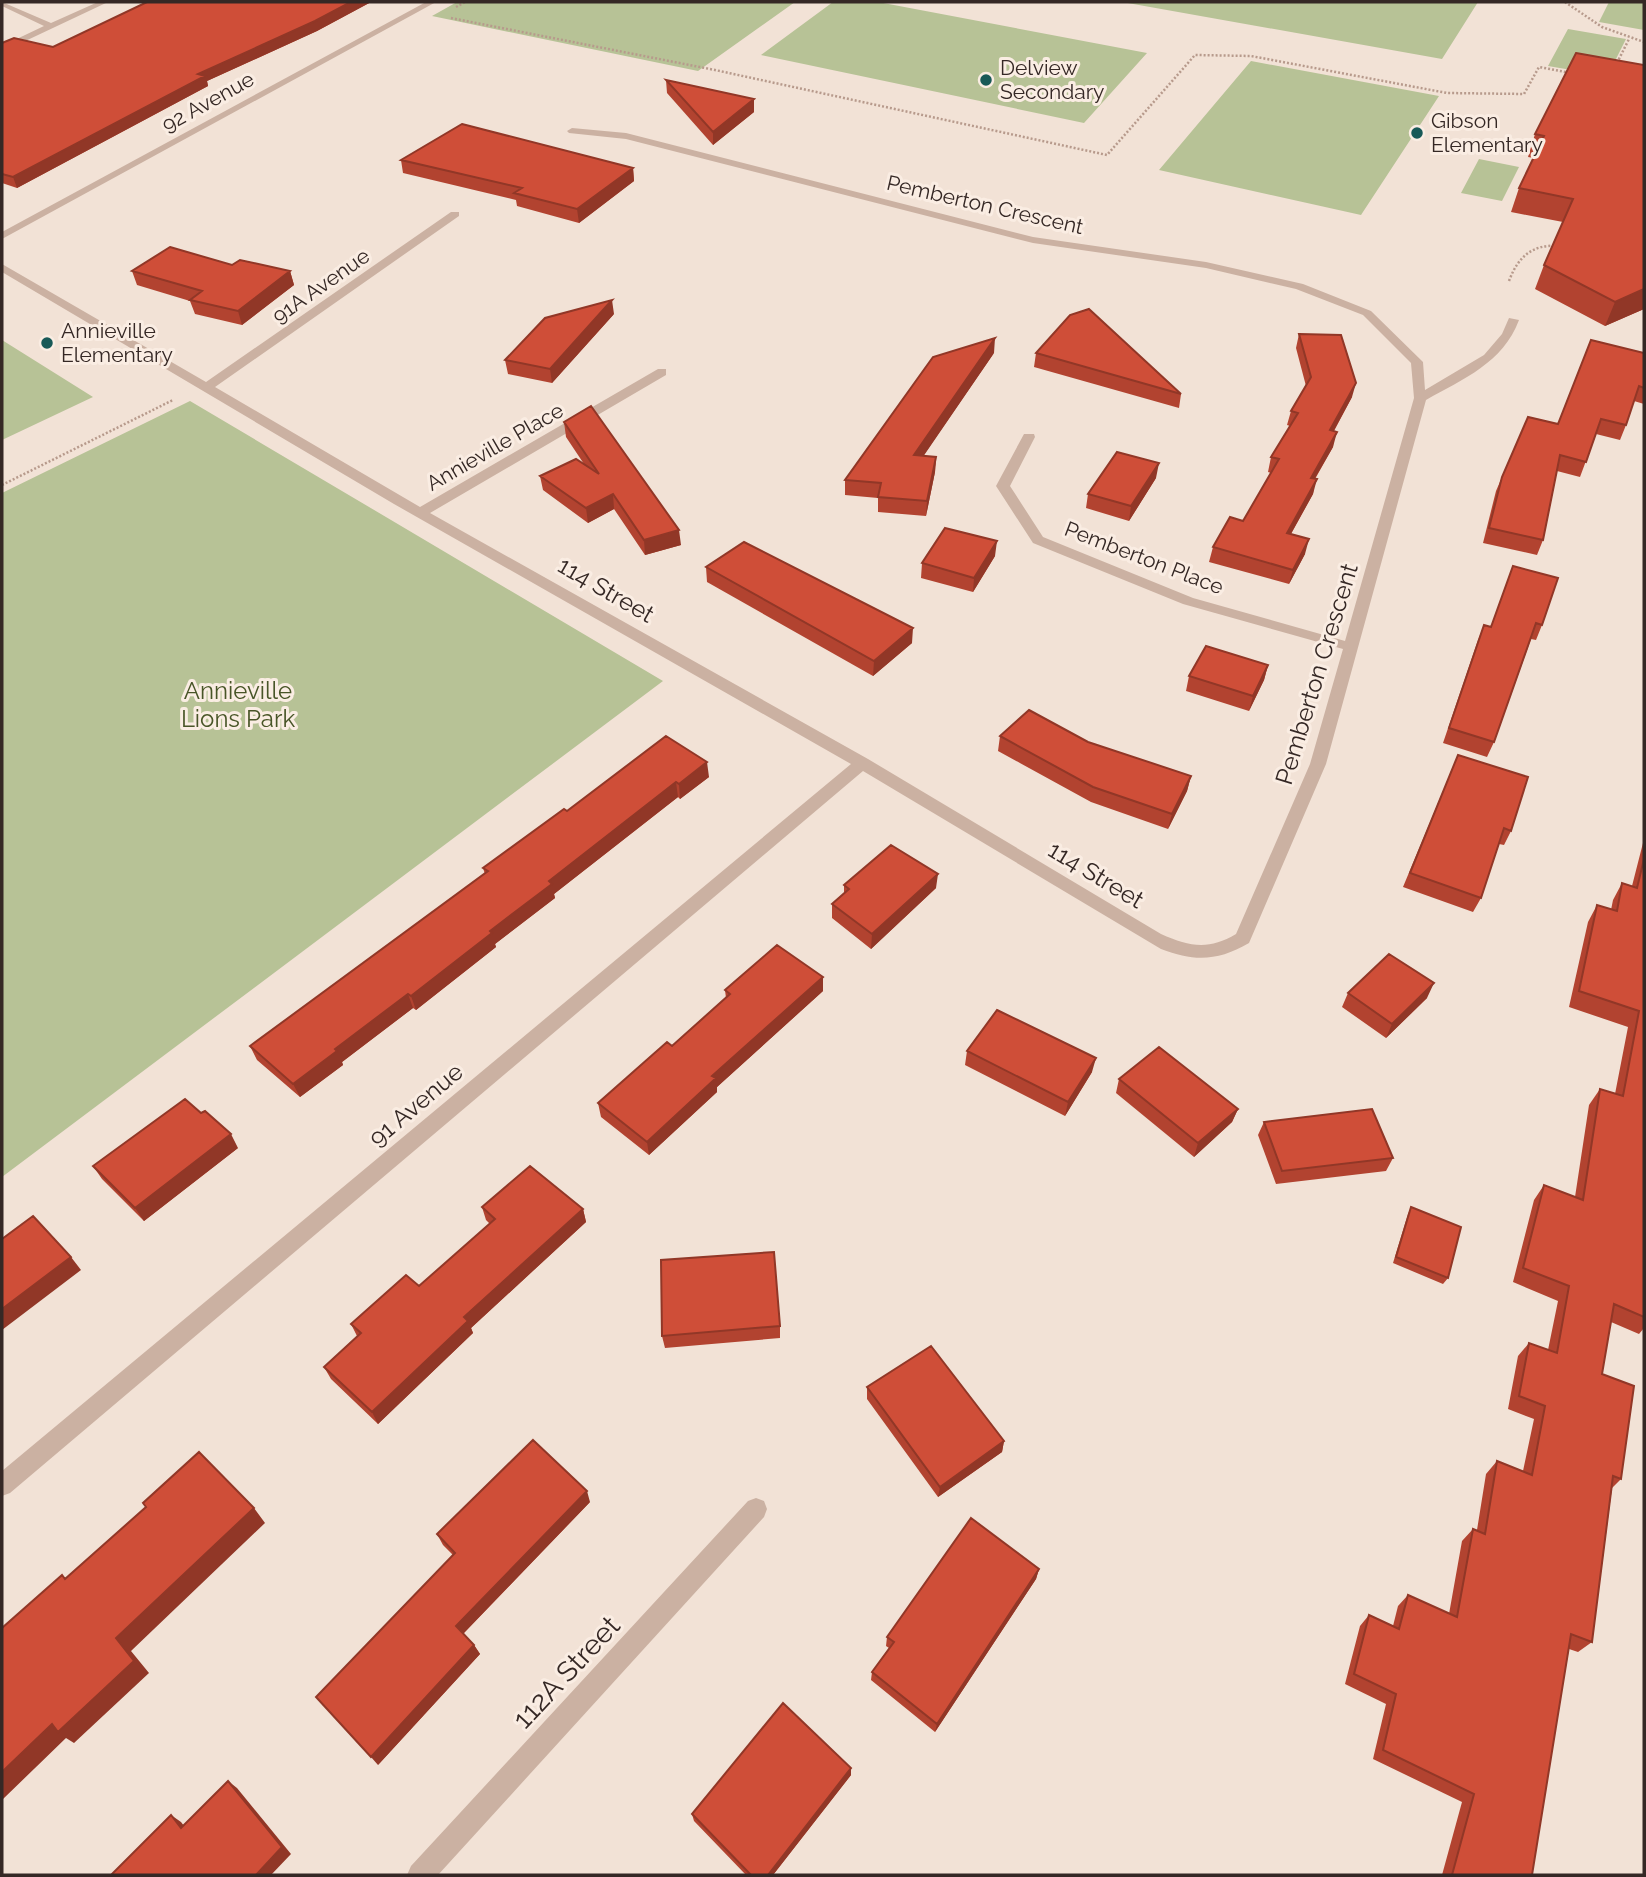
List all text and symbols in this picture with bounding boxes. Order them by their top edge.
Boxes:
place label: Delview Secondary [1000,55,1105,104]
street label: 92 Avenue [157,66,258,137]
marker: Delview Secondary [978,72,994,88]
place label: Gibson Elementary [1431,108,1543,157]
marker: Gibson Elementary [1409,125,1425,141]
street label: Pemberton Crescent [884,170,1086,239]
street label: 91A Avenue [267,243,374,328]
place label: Annieville Elementary [61,318,173,367]
marker: Annieville Elementary [39,335,55,351]
street label: Annieville Place [422,397,568,496]
street label: Pemberton Place [1061,516,1227,599]
street label: 114 Street [553,550,660,629]
street label: Pemberton Crescent [1269,560,1364,788]
park label: Annieville Lions Park [181,676,295,733]
street label: 114 Street [1043,835,1149,914]
street label: 91 Avenue [363,1057,469,1152]
street label: 112A Street [506,1609,627,1735]

